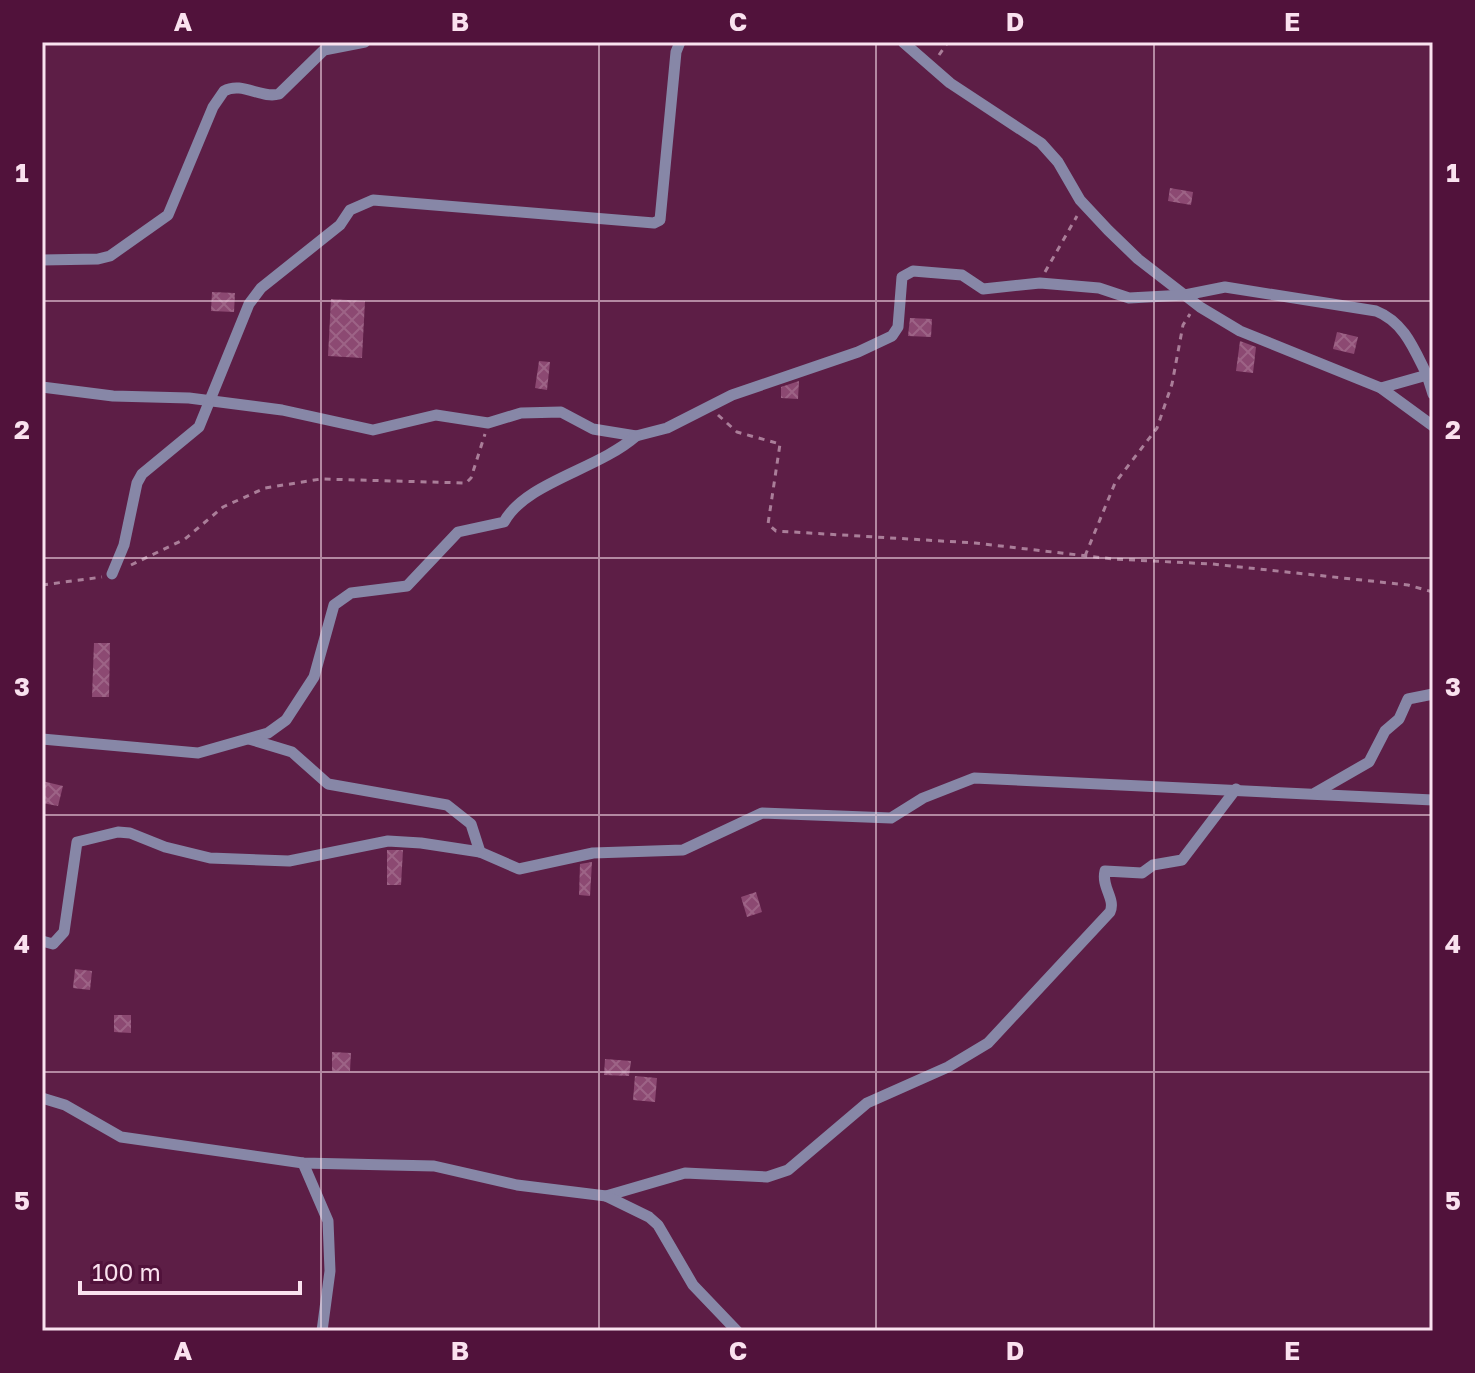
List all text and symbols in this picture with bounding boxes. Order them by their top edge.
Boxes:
text: A [174,6,193,37]
text: B [451,6,469,37]
text: C [729,6,747,37]
text: D [1006,6,1024,37]
text: E [1284,6,1300,37]
text: 1 [15,157,29,188]
text: 1 [1446,157,1460,188]
text: 2 [14,414,30,445]
text: 2 [1445,414,1461,445]
text: 3 [14,671,30,702]
text: 3 [1445,671,1461,702]
text: 4 [14,928,30,959]
text: 4 [1445,928,1461,959]
text: 5 [14,1185,30,1216]
text: 5 [1445,1185,1461,1216]
scale bar [80,1245,300,1295]
text: 100 m [92,1257,161,1286]
text: A [174,1335,193,1366]
text: B [451,1335,469,1366]
text: C [729,1335,747,1366]
text: D [1006,1335,1024,1366]
text: E [1284,1335,1300,1366]

